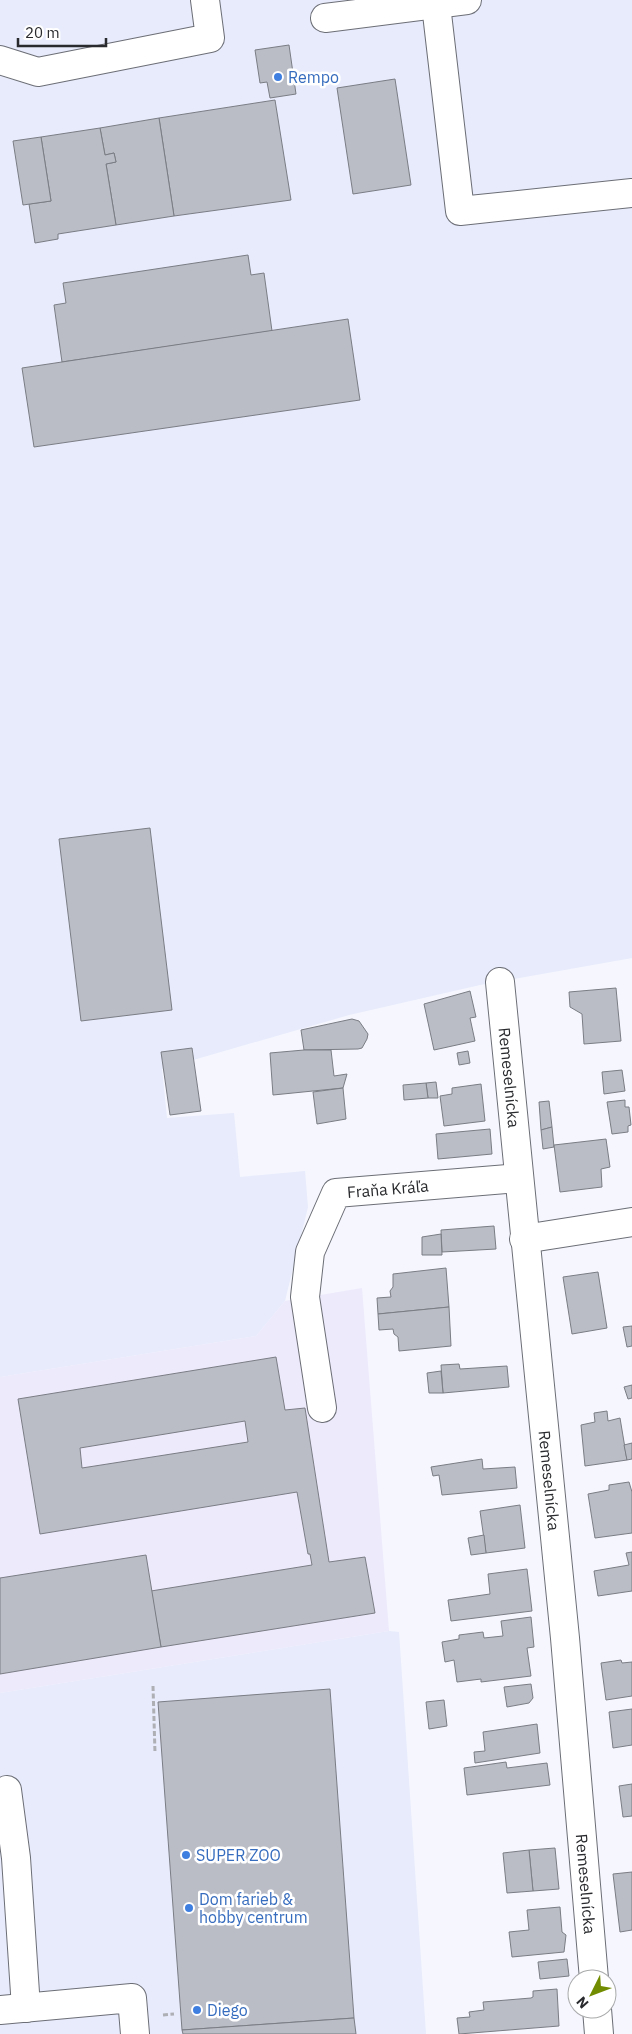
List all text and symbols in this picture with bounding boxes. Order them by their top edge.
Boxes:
scale bar [18,15,105,47]
text: 20 m [25,23,60,42]
place label: Rempo [288,67,339,87]
marker: Rempo [272,71,284,83]
street label: Remeselnícka [495,1026,524,1129]
street label: Fraňa Kráľa [346,1175,430,1202]
street label: Remeselnícka [534,1430,564,1532]
street label: Remeselnícka [572,1833,600,1935]
place label: SUPER ZOO [196,1845,281,1865]
marker: SUPER ZOO [180,1849,192,1861]
place label: Dom farieb & hobby centrum [199,1889,308,1927]
marker: Dom farieb & hobby centrum [183,1902,195,1914]
north arrow [567,1969,617,2019]
text: N [572,1993,592,2012]
place label: Diego [207,2000,248,2020]
marker: Diego [191,2004,203,2016]

